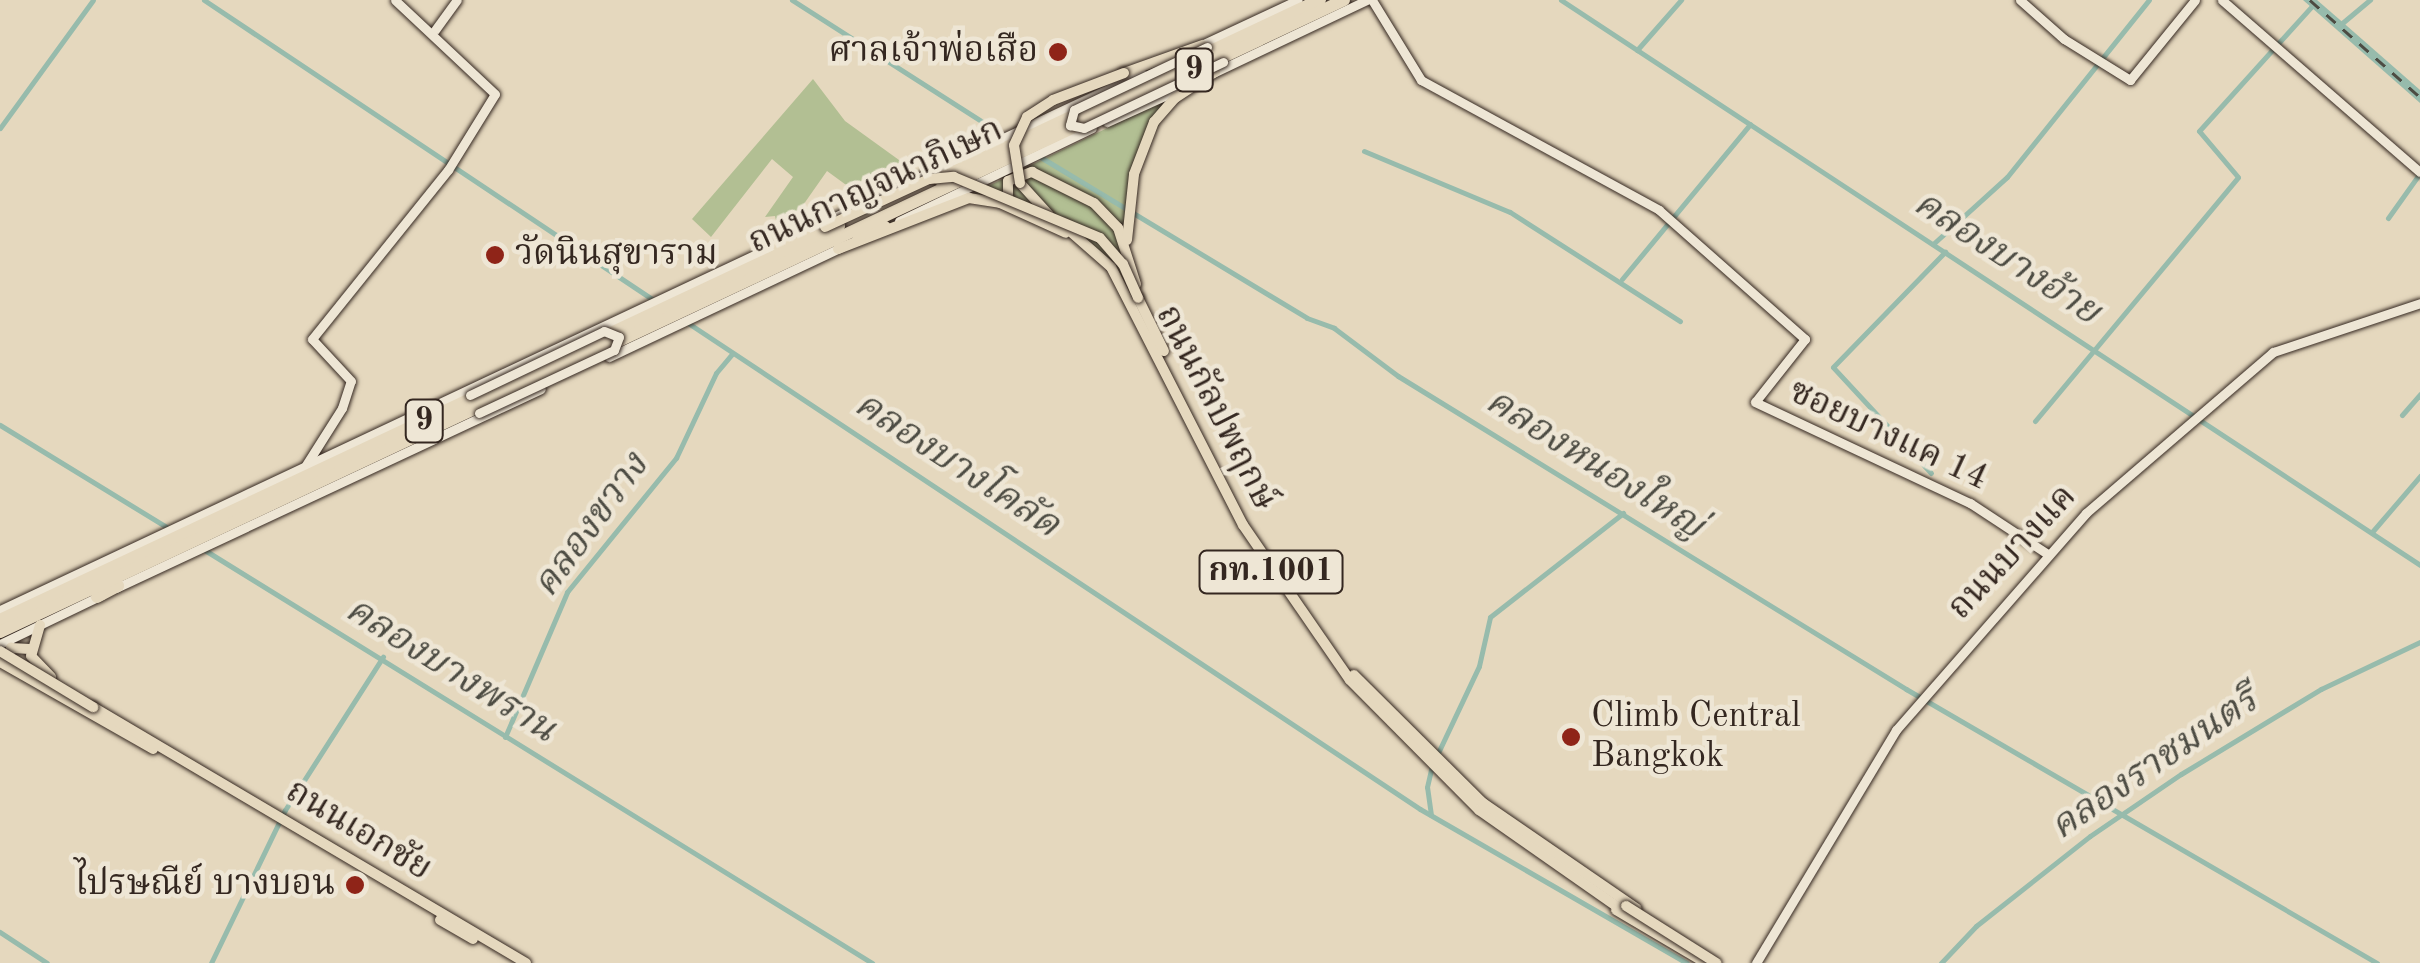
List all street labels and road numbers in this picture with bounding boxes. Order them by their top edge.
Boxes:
road number: 9 [1174,43,1214,97]
street label: ถนนกาญจนาภิเษก [742,110,1010,264]
street label: ถนนกัลปพฤกษ์ [1145,299,1285,517]
street label: ซอยบางแค 14 [1782,372,1994,500]
road number: 9 [404,394,444,448]
street label: ถนนบางแค [1940,477,2086,629]
road number: กท.1001 [1198,545,1344,599]
street label: ถนนเอกชัย [278,771,438,891]

